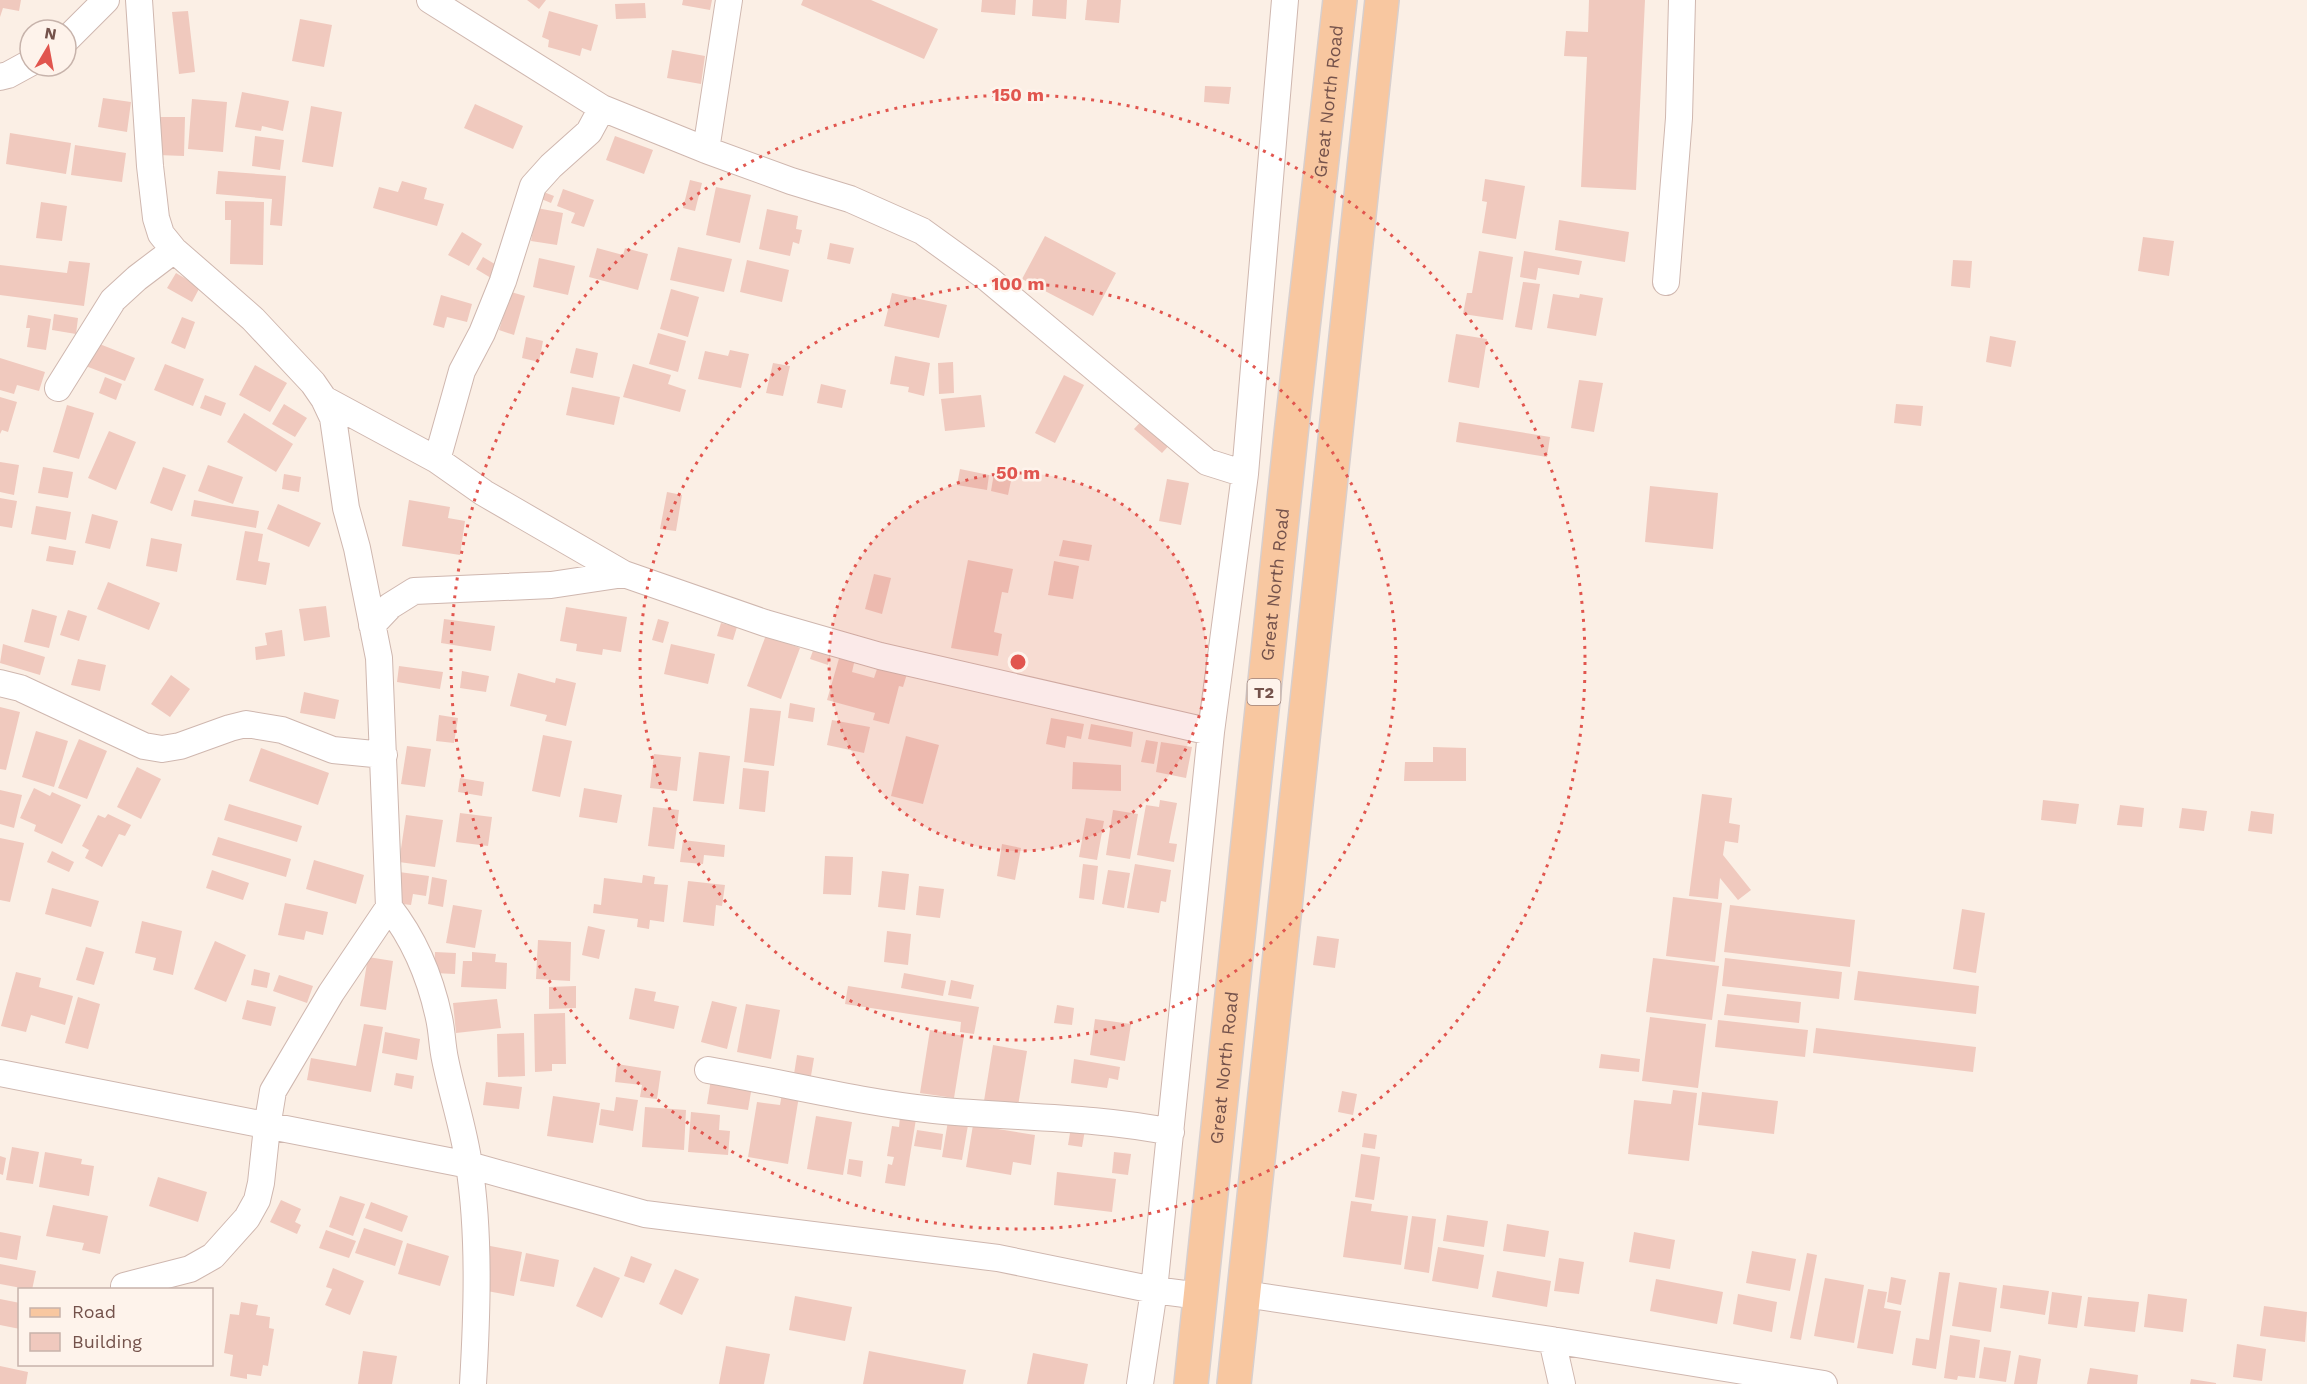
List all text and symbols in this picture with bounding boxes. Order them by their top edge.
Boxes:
north arrow [18,18,78,78]
text: N [43,23,58,44]
street label: Great North Road [1309,24,1347,179]
text: 150 m [992,84,1044,105]
text: 100 m [991,273,1045,294]
text: 50 m [996,462,1040,483]
street label: Great North Road [1256,507,1293,662]
centre of rings [1008,652,1028,672]
road number: T2 [1248,679,1280,705]
street label: Great North Road [1205,990,1242,1145]
legend [18,1288,213,1366]
text: Road [72,1301,116,1322]
text: Building [72,1331,142,1352]

